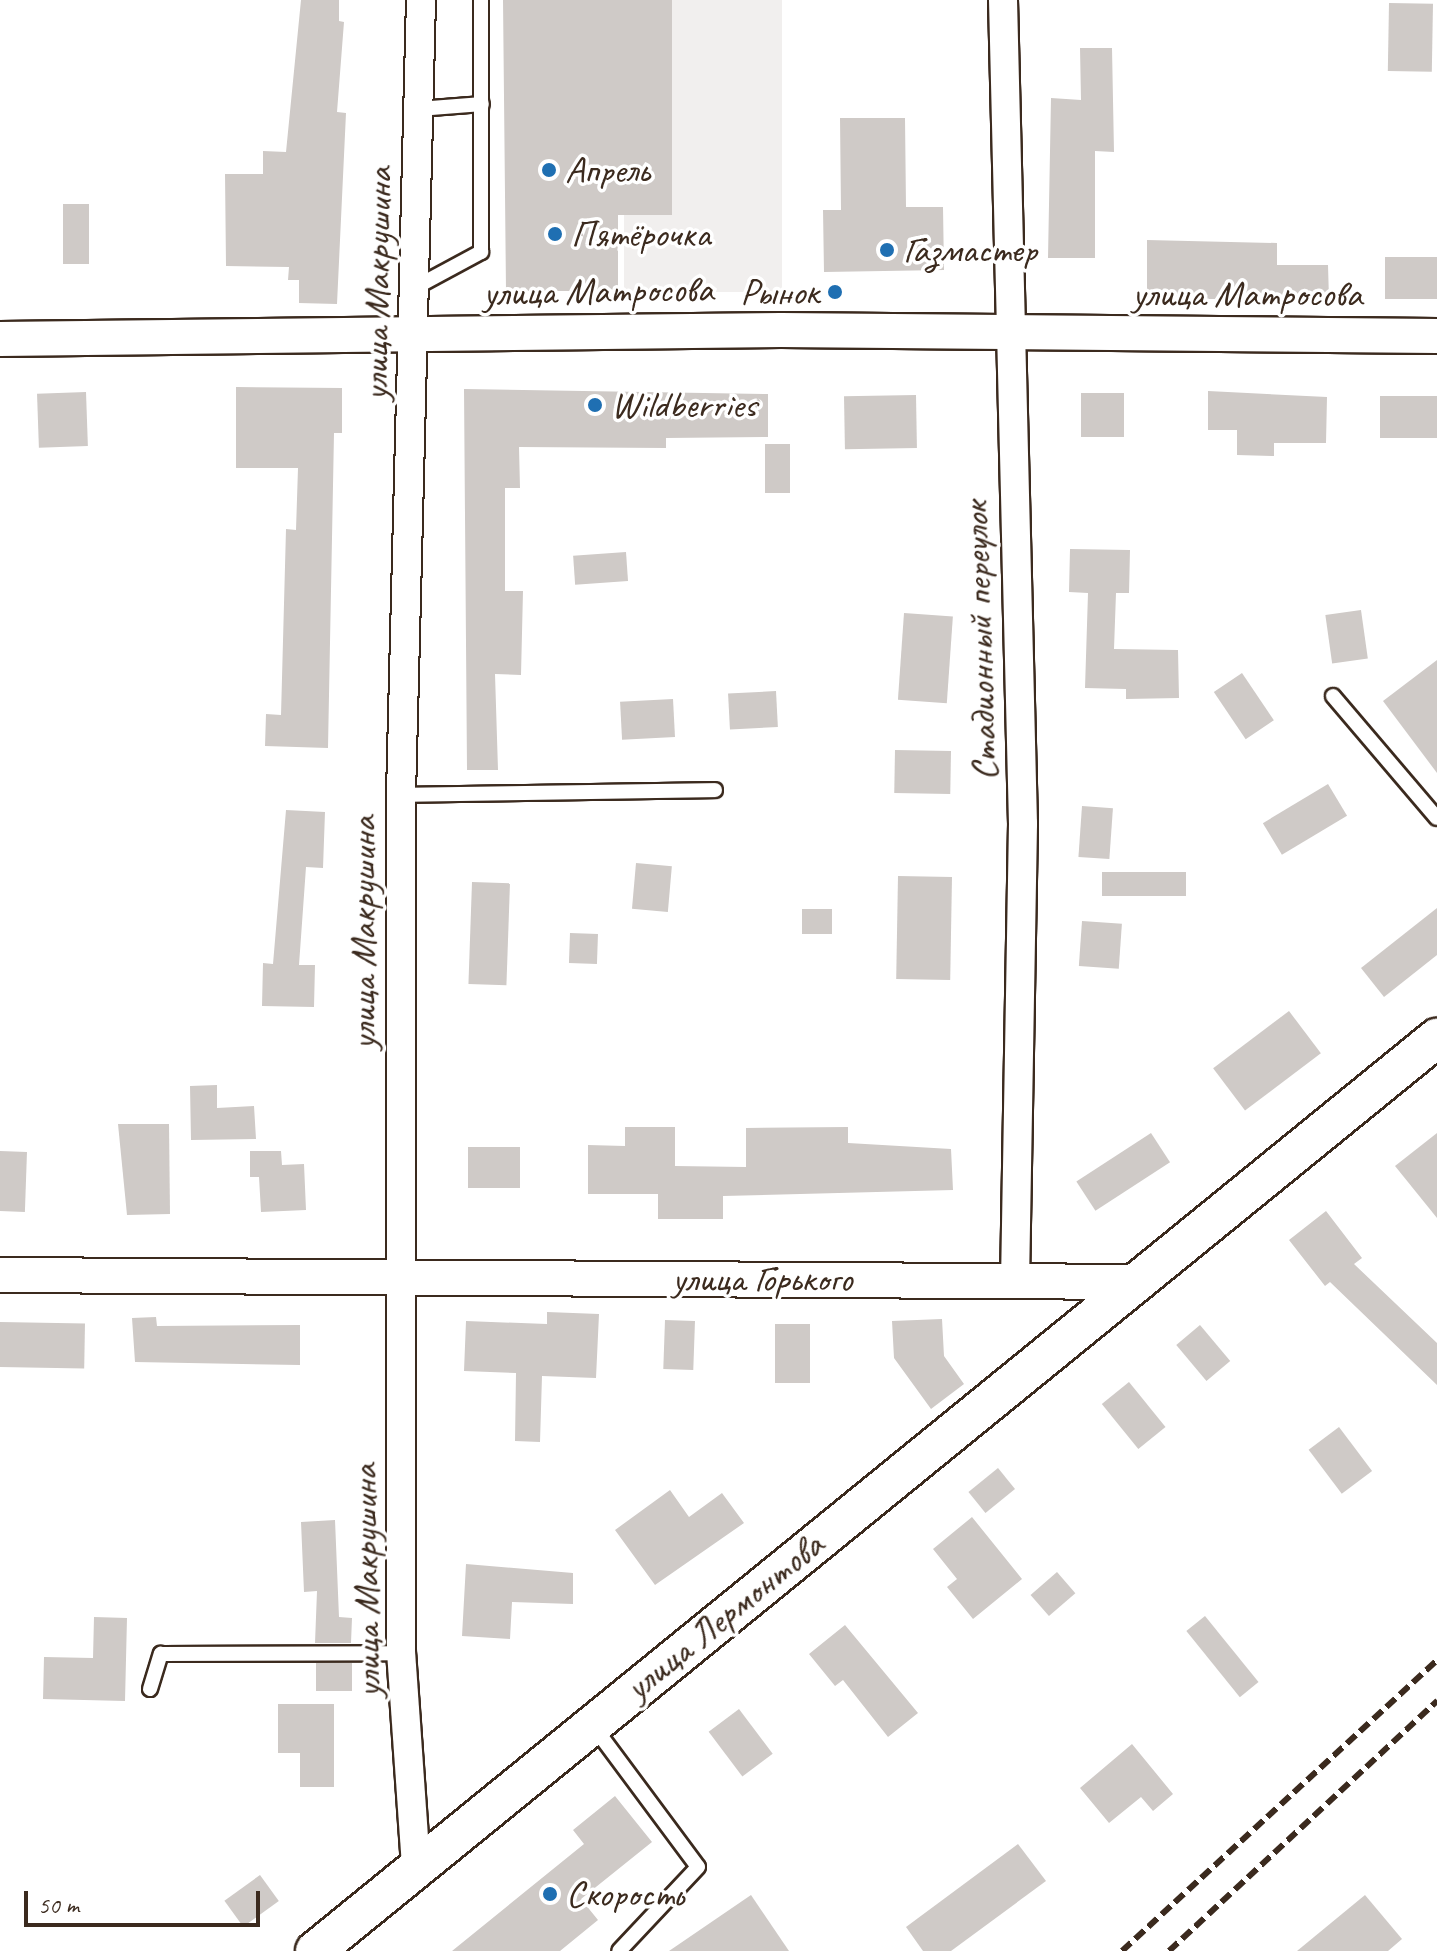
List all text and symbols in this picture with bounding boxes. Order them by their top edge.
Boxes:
place label: Апрель [565,147,650,193]
marker: Апрель [540,161,558,179]
street label: улица Макрушина [352,167,402,401]
place label: Пятёрочка [571,211,710,257]
marker: Пятёрочка [546,225,564,243]
place label: Газмастер [903,227,1037,273]
marker: Газмастер [878,241,896,259]
street label: улица Матросова [483,266,713,316]
place label: Рынок [740,269,819,315]
street label: улица Матросова [1133,271,1361,317]
marker: Рынок [826,283,844,301]
place label: Wildberries [611,382,757,428]
marker: Wildberries [586,396,604,414]
street label: Стадионный переулок [952,500,1008,782]
street label: улица Макрушина [340,816,386,1050]
street label: улица Горького [673,1256,851,1302]
street label: улица Макрушина [341,1464,391,1698]
street label: улица Лермонтова [615,1522,833,1710]
place label: Скорость [566,1871,683,1917]
scale bar [28,1875,264,1925]
marker: Скорость [541,1885,559,1903]
text: 50 m [38,1890,79,1920]

